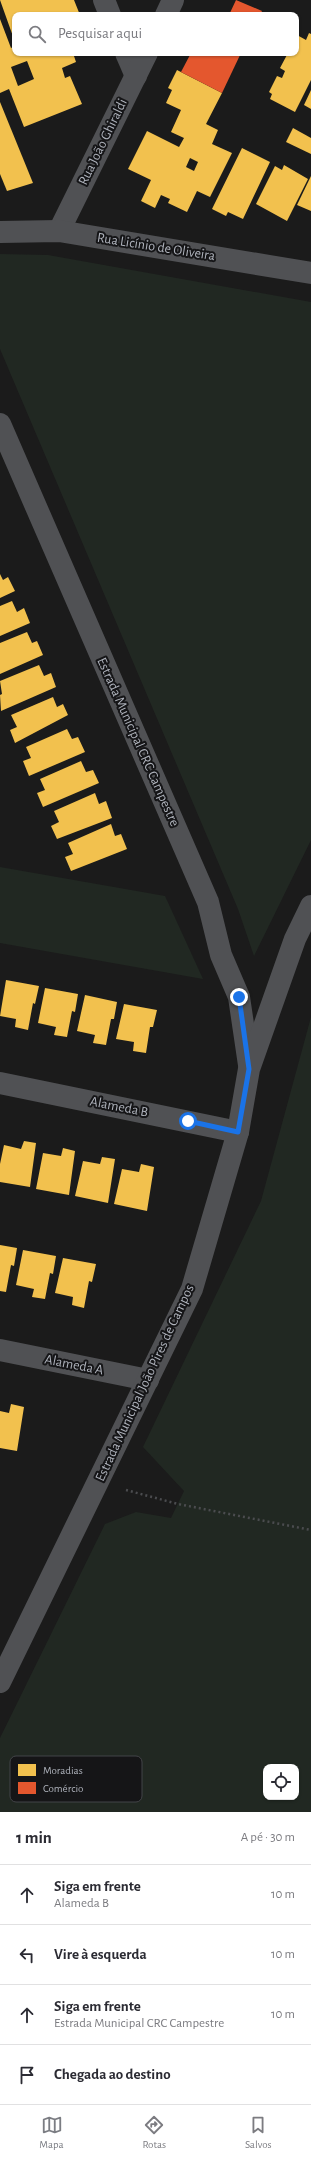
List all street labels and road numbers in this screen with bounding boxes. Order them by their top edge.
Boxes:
street label: Rua João Ghiraldi [76,97,130,187]
street label: Rua Licínio de Oliveira [96,231,217,263]
street label: Estrada Municipal CRC Campestre [94,655,182,829]
street label: Alameda B [89,1094,149,1120]
street label: Estrada Municipal João Pires de Campos [93,1282,197,1484]
street label: Alameda A [43,1352,105,1378]

